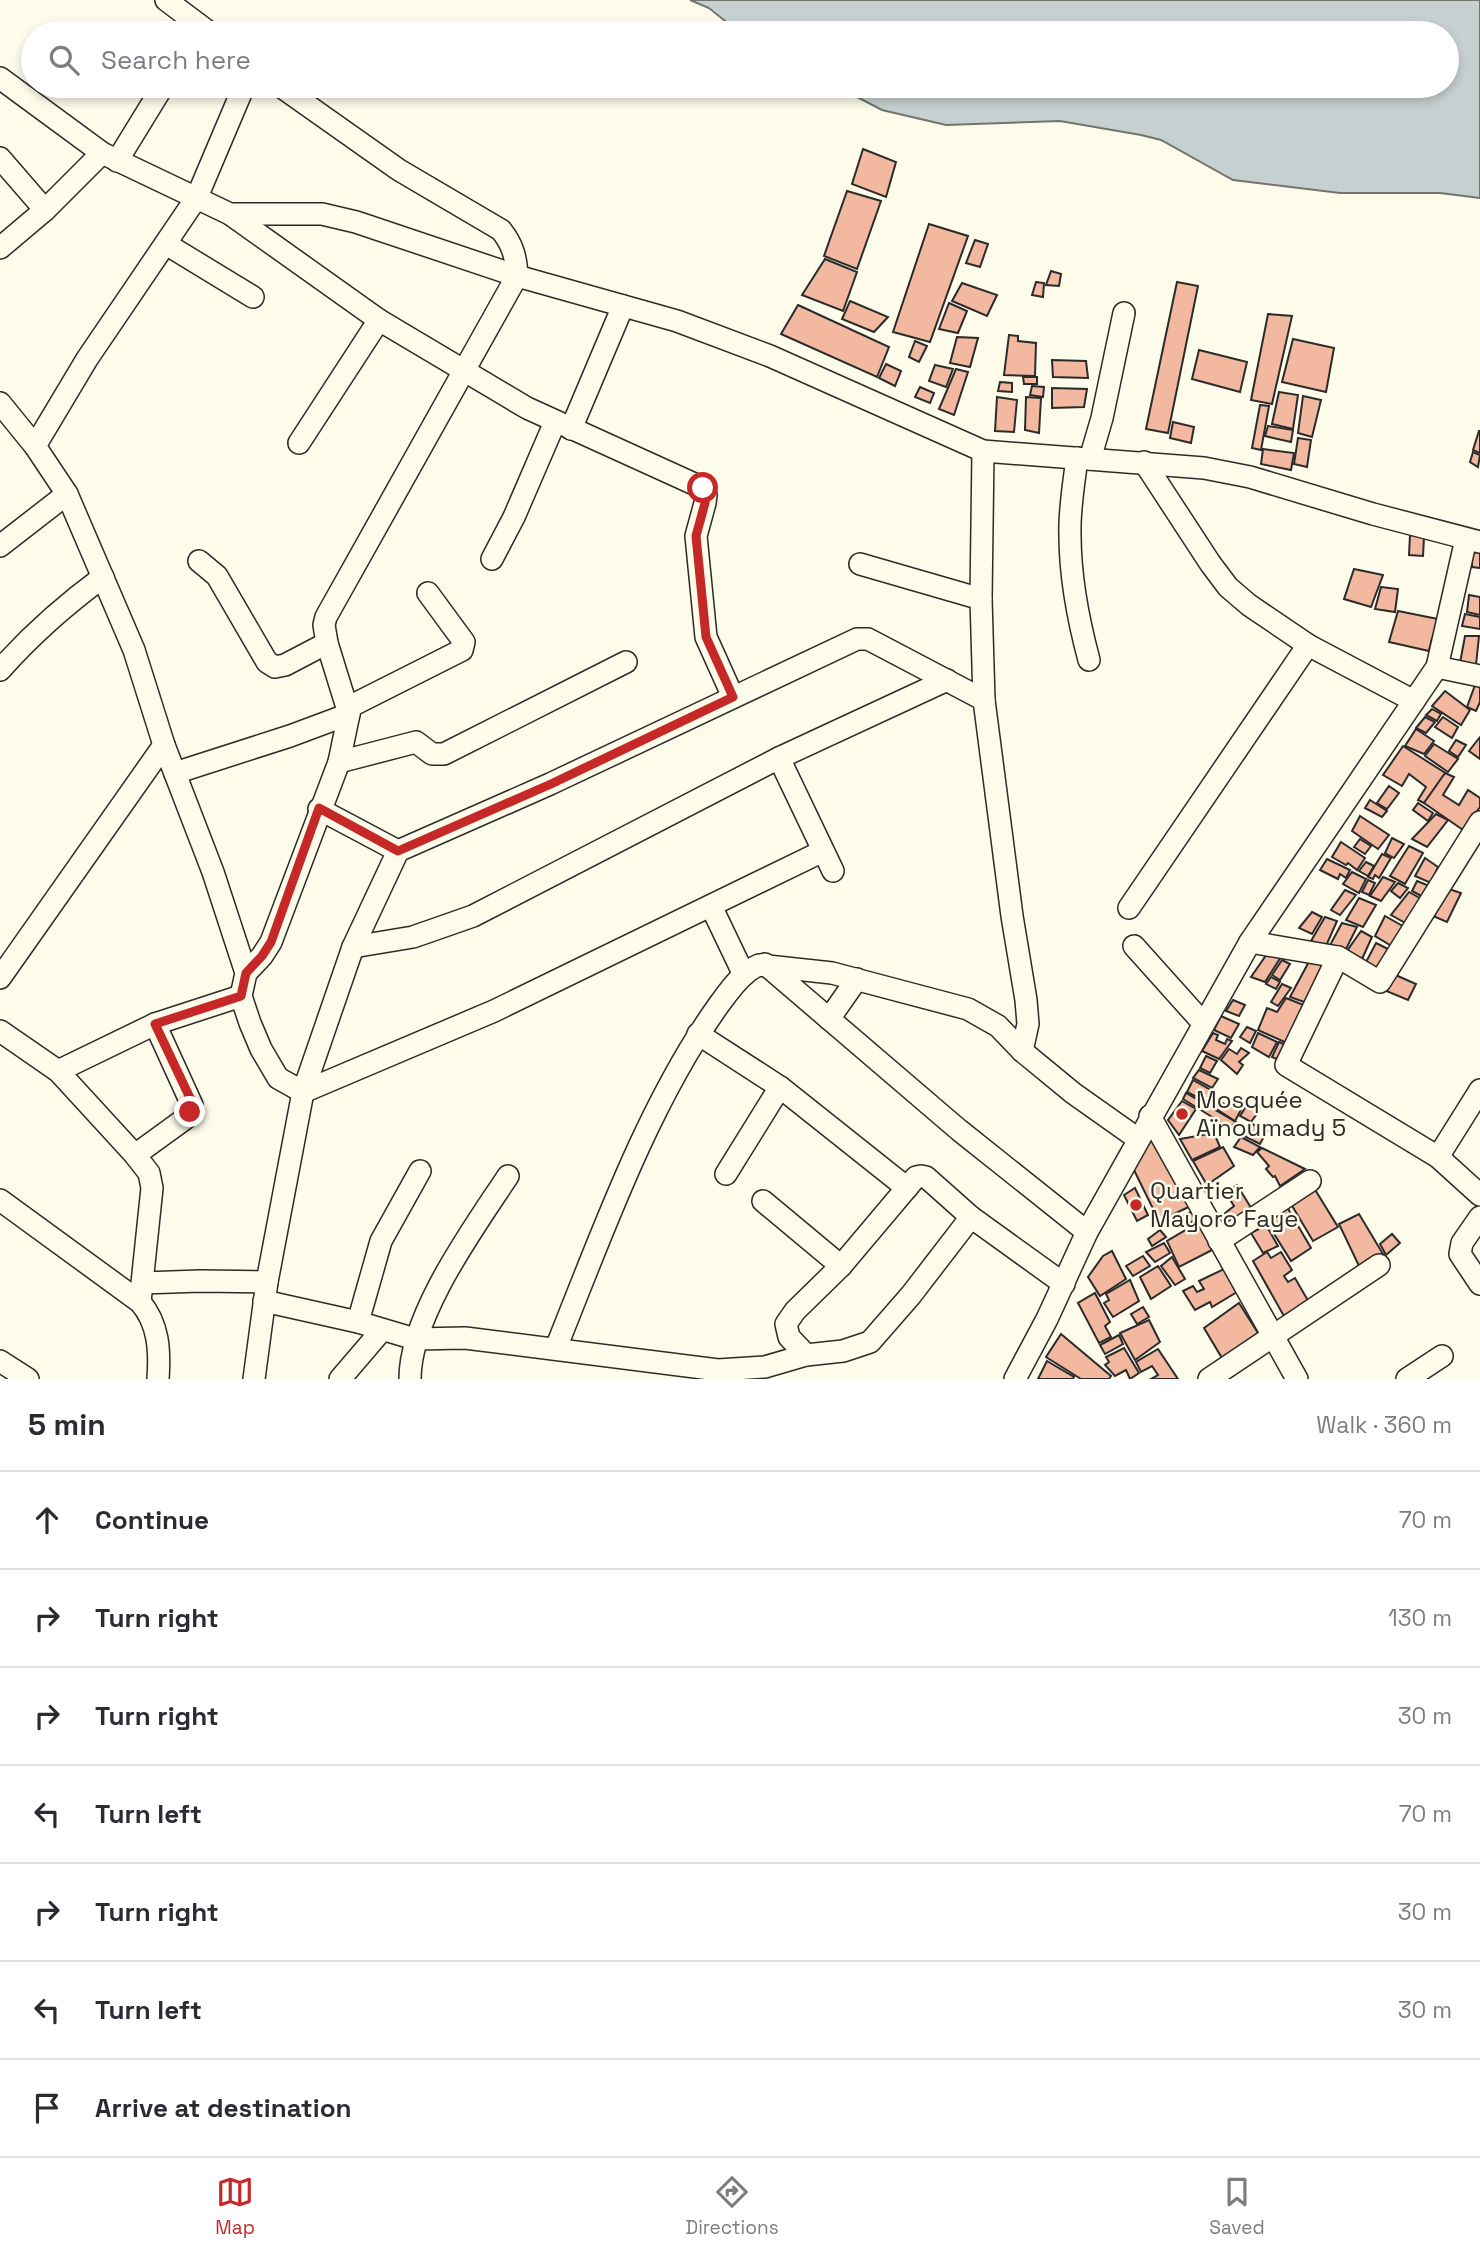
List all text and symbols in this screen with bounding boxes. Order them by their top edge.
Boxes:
search box [21,21,1459,98]
icon: search [45,41,83,79]
text: Search here [101,43,251,77]
route start [687,472,718,503]
place label: Mosquée Aïnoumady 5 [1196,1084,1346,1143]
route end [174,1096,205,1127]
marker: Mosquée Aïnoumady 5 [1174,1106,1190,1122]
place label: Quartier Mayoro Faye [1150,1175,1299,1234]
marker: Quartier Mayoro Faye [1128,1197,1144,1213]
text: 5 min [28,1405,106,1444]
text: Walk · 360 m [1316,1410,1452,1440]
icon: ahead [28,1501,66,1539]
text: Continue [95,1503,209,1537]
text: 70 m [1399,1505,1452,1535]
icon: right [28,1599,66,1637]
text: Turn right [95,1601,219,1635]
text: 130 m [1388,1603,1452,1633]
icon: right [28,1697,66,1735]
text: Turn right [95,1699,219,1733]
text: 30 m [1398,1701,1452,1731]
icon: left [28,1795,66,1833]
text: Turn left [95,1797,202,1831]
text: 70 m [1399,1799,1452,1829]
icon: right [28,1893,66,1931]
text: Turn right [95,1895,219,1929]
text: 30 m [1398,1897,1452,1927]
icon: left [28,1991,66,2029]
text: Turn left [95,1993,202,2027]
text: 30 m [1398,1995,1452,2025]
icon: arrive [28,2089,66,2127]
text: Arrive at destination [95,2091,352,2125]
tab: Map [215,2173,255,2240]
tab: Directions [686,2173,779,2240]
tab: Saved [1209,2173,1265,2240]

